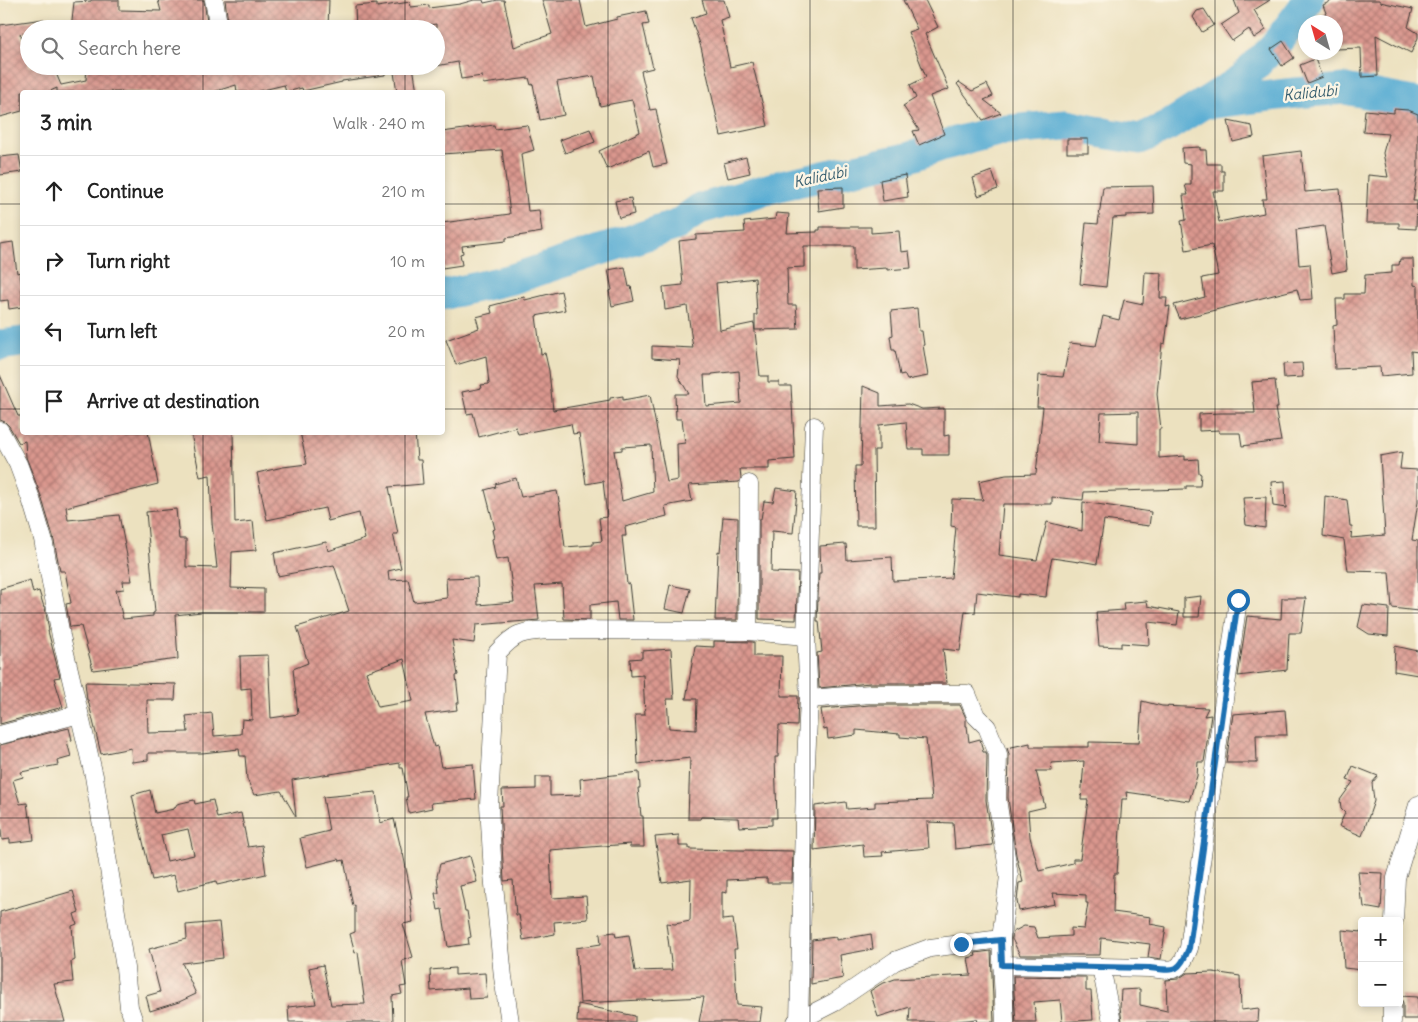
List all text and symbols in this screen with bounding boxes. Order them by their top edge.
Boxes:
north arrow [1298,15,1343,60]
search box [20,20,445,75]
icon: search [38,34,66,62]
text: Search here [78,36,181,60]
water label: Kalidubi [1282,80,1339,105]
text: 3 min [40,109,92,136]
text: Walk · 240 m [333,113,425,133]
water label: Kalidubi [792,161,850,191]
icon: ahead [40,177,68,205]
text: Continue [87,179,164,203]
text: 210 m [382,181,425,201]
icon: right [40,247,68,275]
text: Turn right [87,249,170,273]
text: 10 m [390,251,425,271]
icon: left [40,317,68,345]
text: Turn left [87,319,157,343]
text: 20 m [388,321,425,341]
icon: arrive [40,387,68,415]
text: Arrive at destination [87,389,260,413]
route start [1227,589,1250,612]
map controls [1358,917,1403,1007]
button: + [1358,917,1403,962]
route end [950,933,973,956]
button: − [1358,962,1403,1007]

